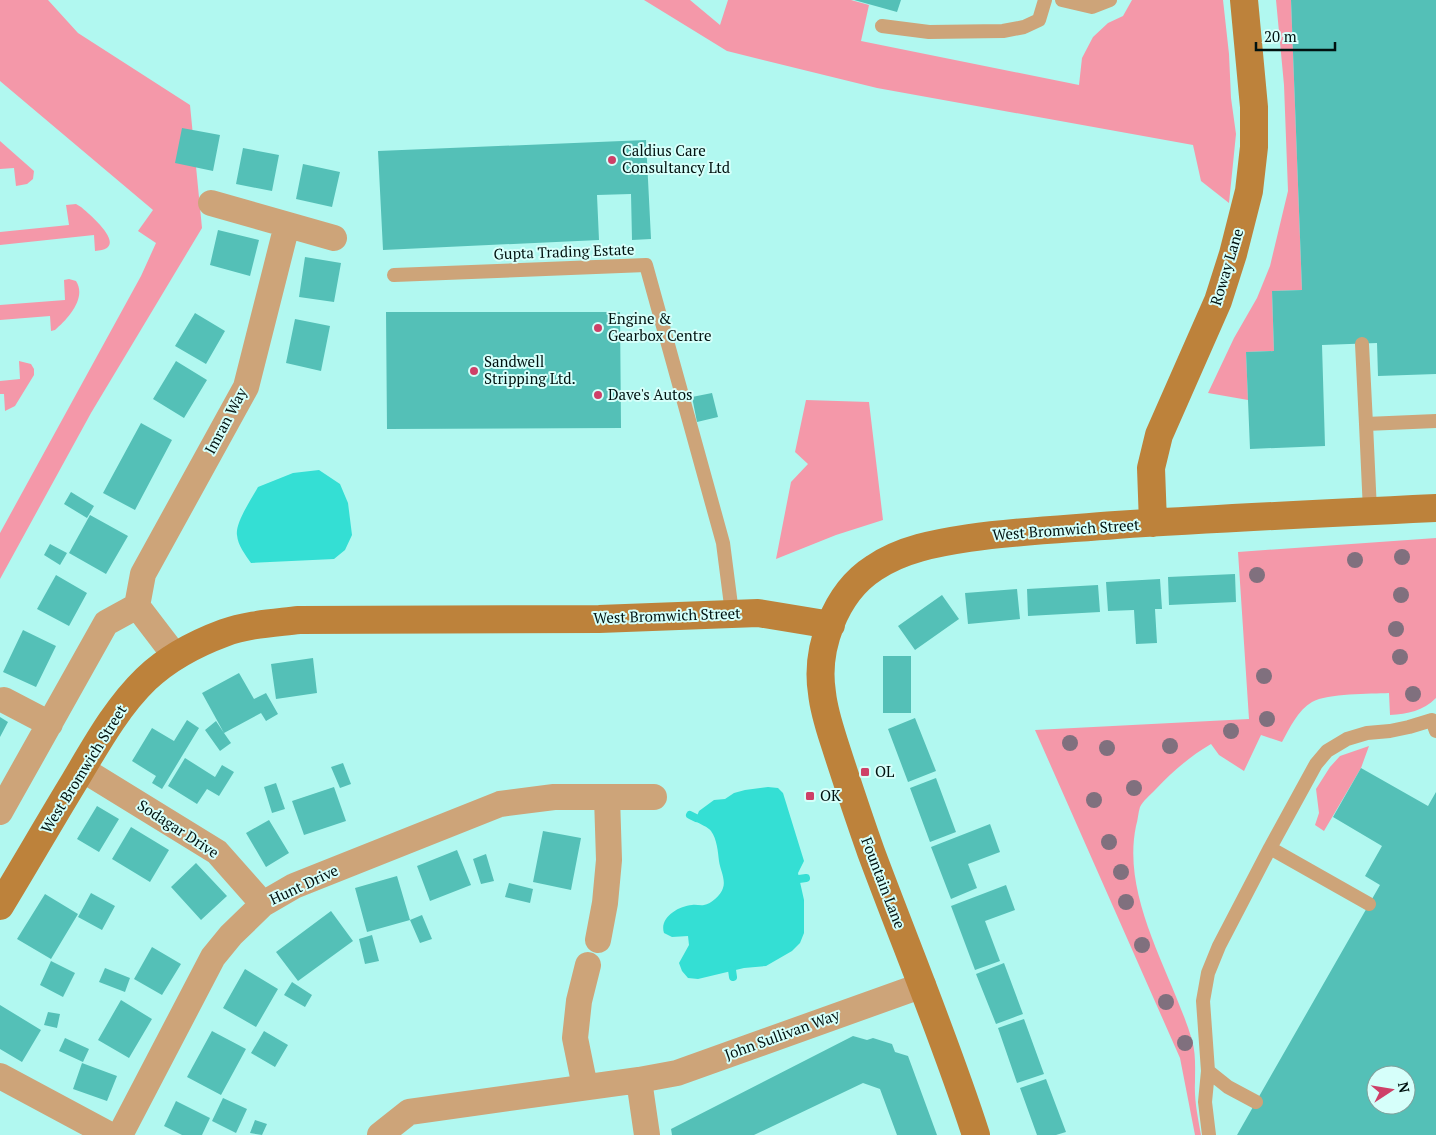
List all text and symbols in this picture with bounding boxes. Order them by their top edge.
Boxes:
scale bar [1256,20,1335,52]
text: 20 m [1264,26,1297,46]
place label: Caldius Care Consultancy Ltd [622,140,730,177]
marker: Caldius Care Consultancy Ltd [606,154,618,166]
street label: Roway Lane [1205,226,1247,308]
street label: Gupta Trading Estate [493,239,635,263]
place label: Engine & Gearbox Centre [608,308,712,345]
marker: Engine & Gearbox Centre [592,322,604,334]
place label: Sandwell Stripping Ltd. [484,351,576,388]
marker: Sandwell Stripping Ltd. [468,365,480,377]
street label: Imran Way [199,384,251,457]
place label: Dave's Autos [608,384,692,404]
marker: Dave's Autos [592,389,604,401]
street label: West Bromwich Street [992,514,1141,544]
street label: West Bromwich Street [593,602,741,628]
street label: West Bromwich Street [36,700,131,836]
place label: OL [875,761,894,781]
marker: OL [859,766,871,778]
place label: OK [820,785,841,805]
marker: OK [804,790,816,802]
street label: Sodagar Drive [134,794,223,862]
street label: Fountain Lane [857,834,911,931]
street label: Hunt Drive [266,860,341,909]
street label: John Sullivan Way [721,1004,842,1064]
north arrow [1366,1065,1416,1115]
text: N [1394,1080,1415,1095]

